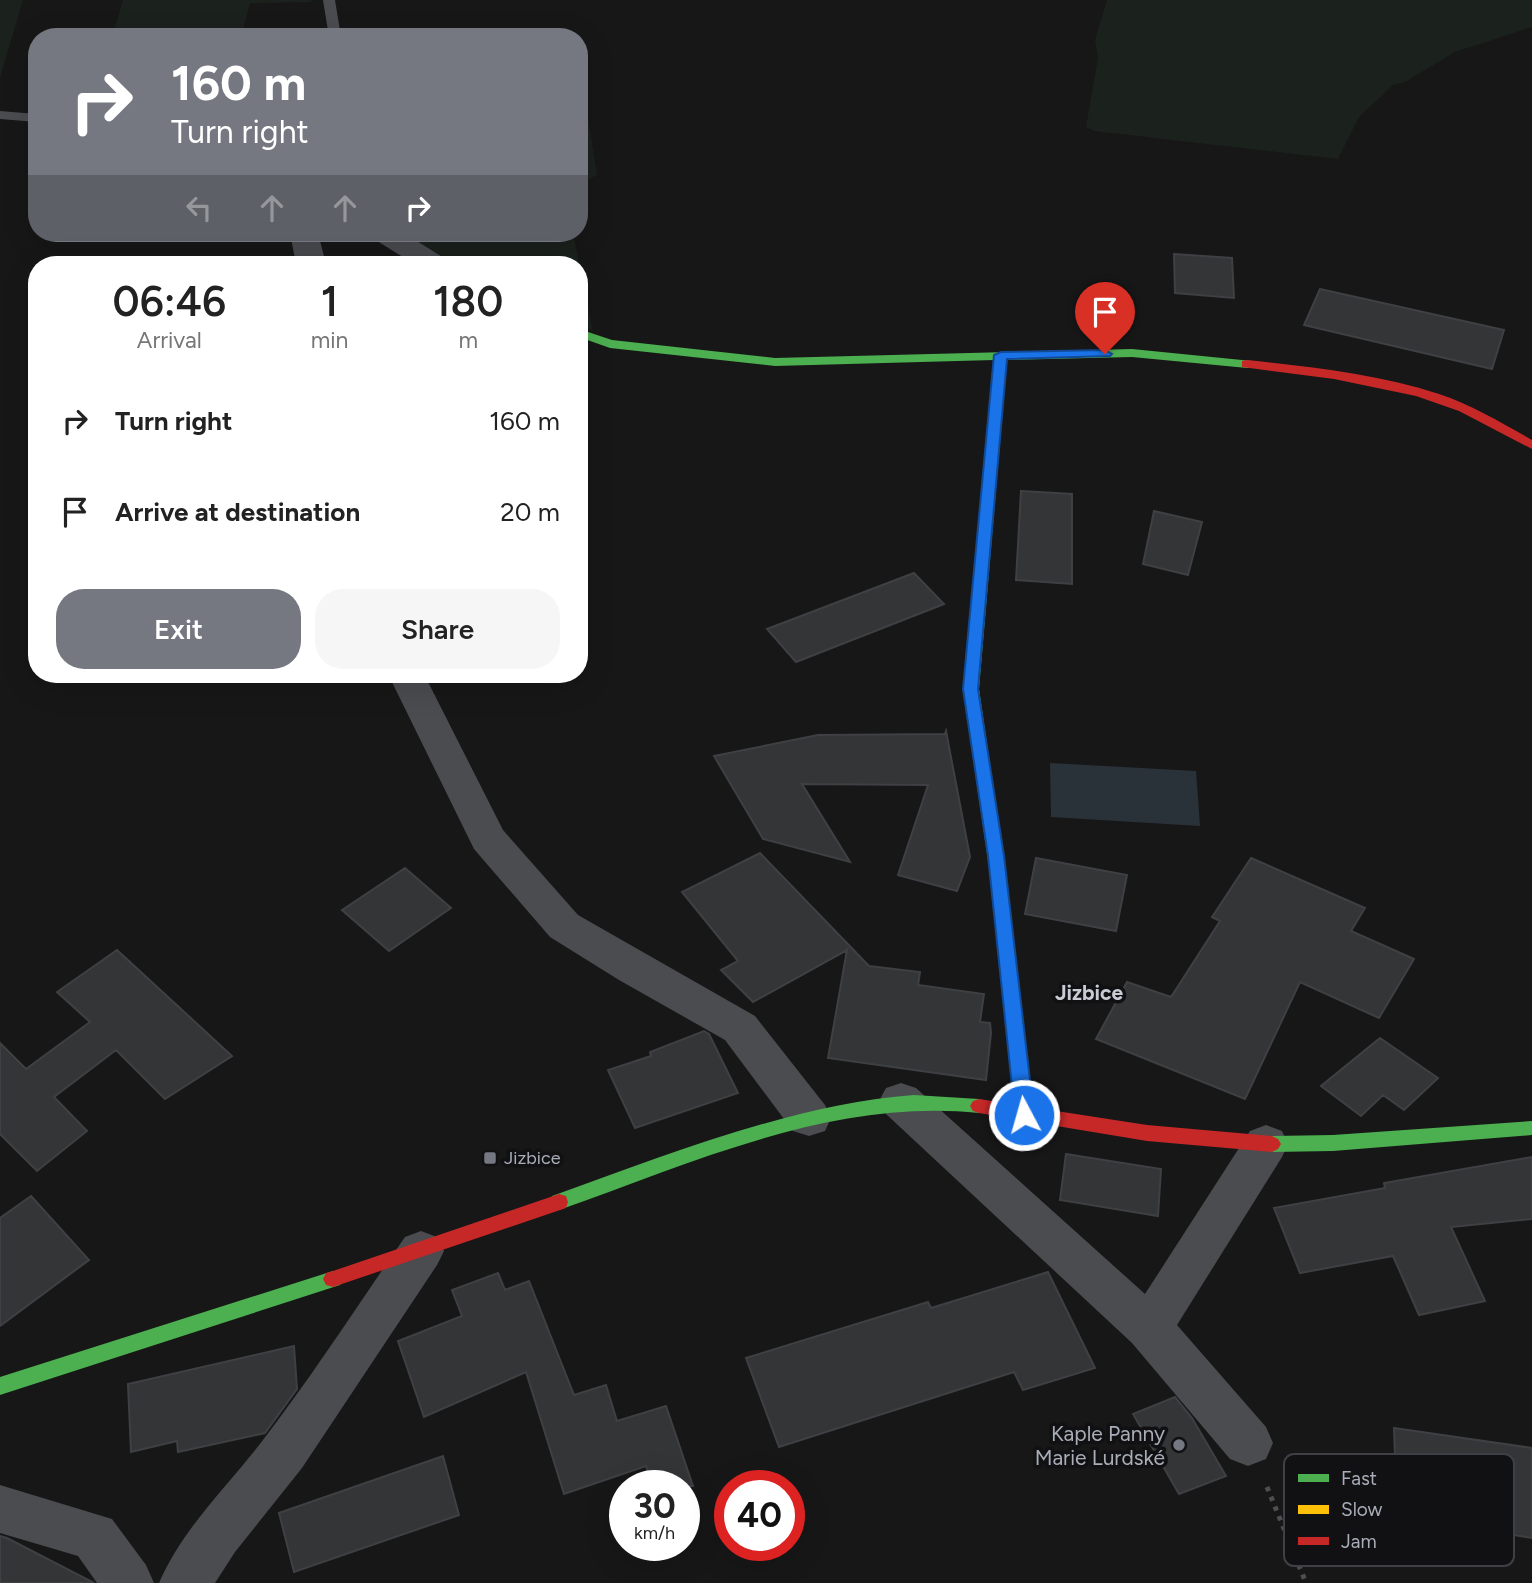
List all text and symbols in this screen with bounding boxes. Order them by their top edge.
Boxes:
text: 160 m [171,53,306,112]
icon: right [56,56,147,147]
text: Turn right [171,113,309,151]
icon: left [180,189,218,227]
icon: ahead [253,189,291,227]
icon: ahead [326,189,364,227]
icon: right [399,189,437,227]
text: 06:46 [113,276,226,327]
text: 1 [321,276,338,327]
text: 180 [433,276,503,327]
pin [1075,282,1135,354]
icon: arrive [1086,293,1124,331]
text: Arrival [137,326,202,354]
text: min [311,326,348,354]
text: m [458,326,478,354]
icon: right [56,402,94,440]
text: Turn right [115,405,232,437]
text: 160 m [489,405,560,437]
icon: arrive [56,493,94,531]
text: Arrive at destination [115,496,360,528]
text: 20 m [500,496,560,528]
button: Exit [56,589,301,669]
button: Share [315,589,560,669]
district label: Jizbice [1055,980,1123,1005]
position arrow [987,1078,1061,1152]
place label: Jizbice [504,1147,561,1169]
marker: Jizbice [482,1150,498,1166]
place label: Kaple Panny Marie Lurdské [1035,1421,1165,1470]
marker: Kaple Panny Marie Lurdské [1171,1437,1187,1453]
legend [1284,1454,1514,1566]
text: Fast [1341,1467,1377,1490]
speed limit sign: 40 [714,1470,805,1561]
text: 30 [633,1485,676,1527]
text: Slow [1341,1498,1383,1521]
text: km/h [634,1522,675,1544]
text: Jam [1341,1530,1377,1553]

